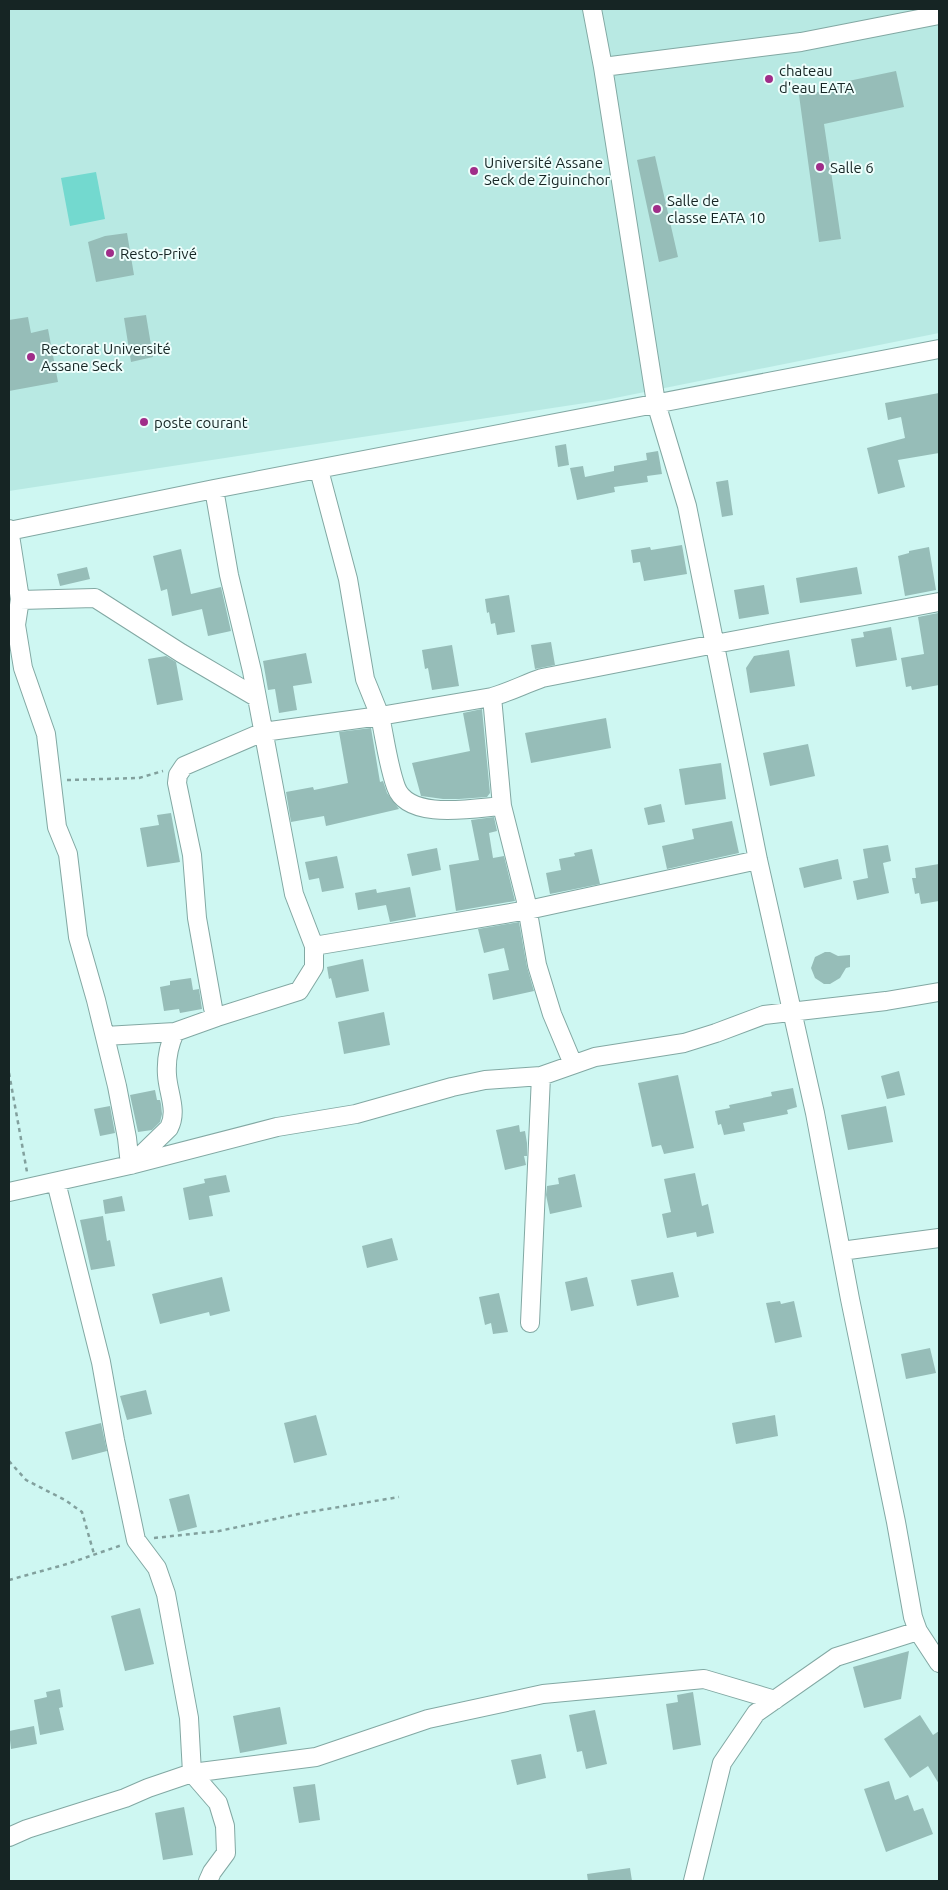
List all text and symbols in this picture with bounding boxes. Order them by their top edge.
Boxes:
place label: chateau d'eau EATA [779,62,854,96]
marker: chateau d'eau EATA [763,73,775,85]
place label: Université Assane Seck de Ziguinchor [484,154,611,188]
place label: Salle 6 [830,159,874,176]
marker: Salle 6 [814,161,826,173]
marker: Université Assane Seck de Ziguinchor [468,165,480,177]
place label: Salle de classe EATA 10 [667,192,766,226]
marker: Salle de classe EATA 10 [651,203,663,215]
place label: Resto-Privé [120,245,197,262]
marker: Resto-Privé [104,247,116,259]
place label: Rectorat Université Assane Seck [41,340,171,374]
marker: Rectorat Université Assane Seck [25,351,37,363]
place label: poste courant [154,414,248,431]
marker: poste courant [138,416,150,428]

